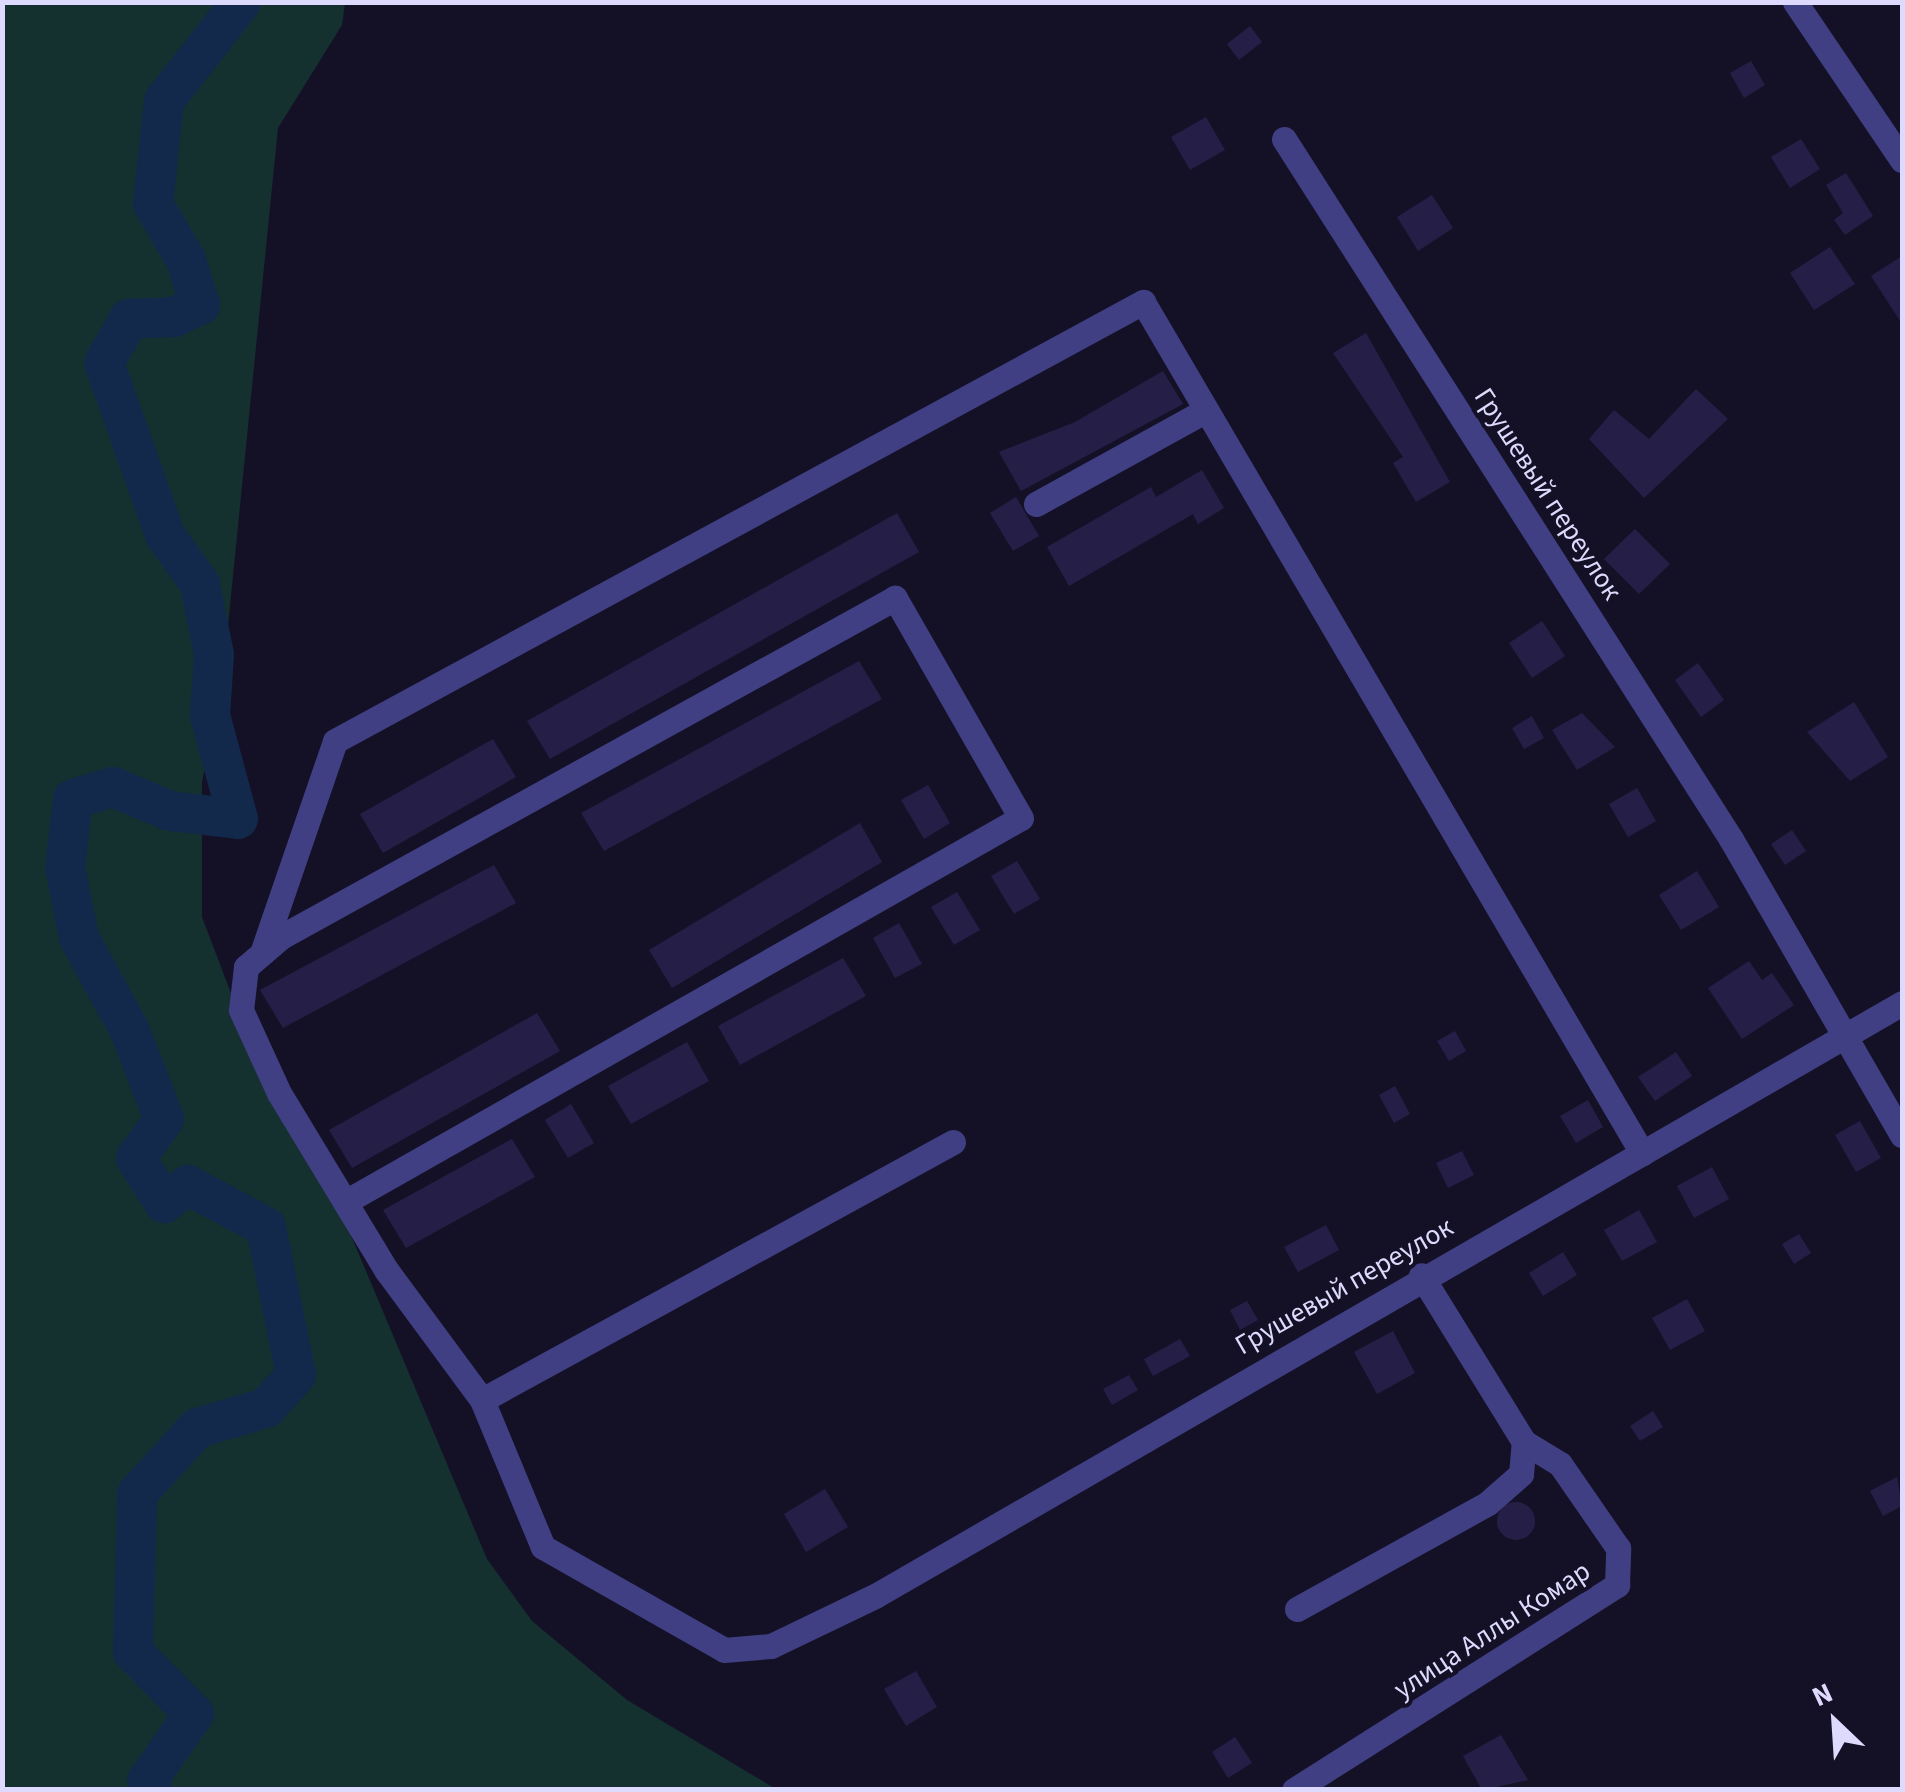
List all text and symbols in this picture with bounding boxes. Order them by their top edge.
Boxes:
street label: Грушевый переулок [1467,382,1629,606]
street label: Грушевый переулок [1229,1210,1459,1362]
street label: улица Аллы Комар [1387,1554,1597,1706]
north arrow [1785,1672,1885,1772]
text: N [1805,1673,1839,1717]

